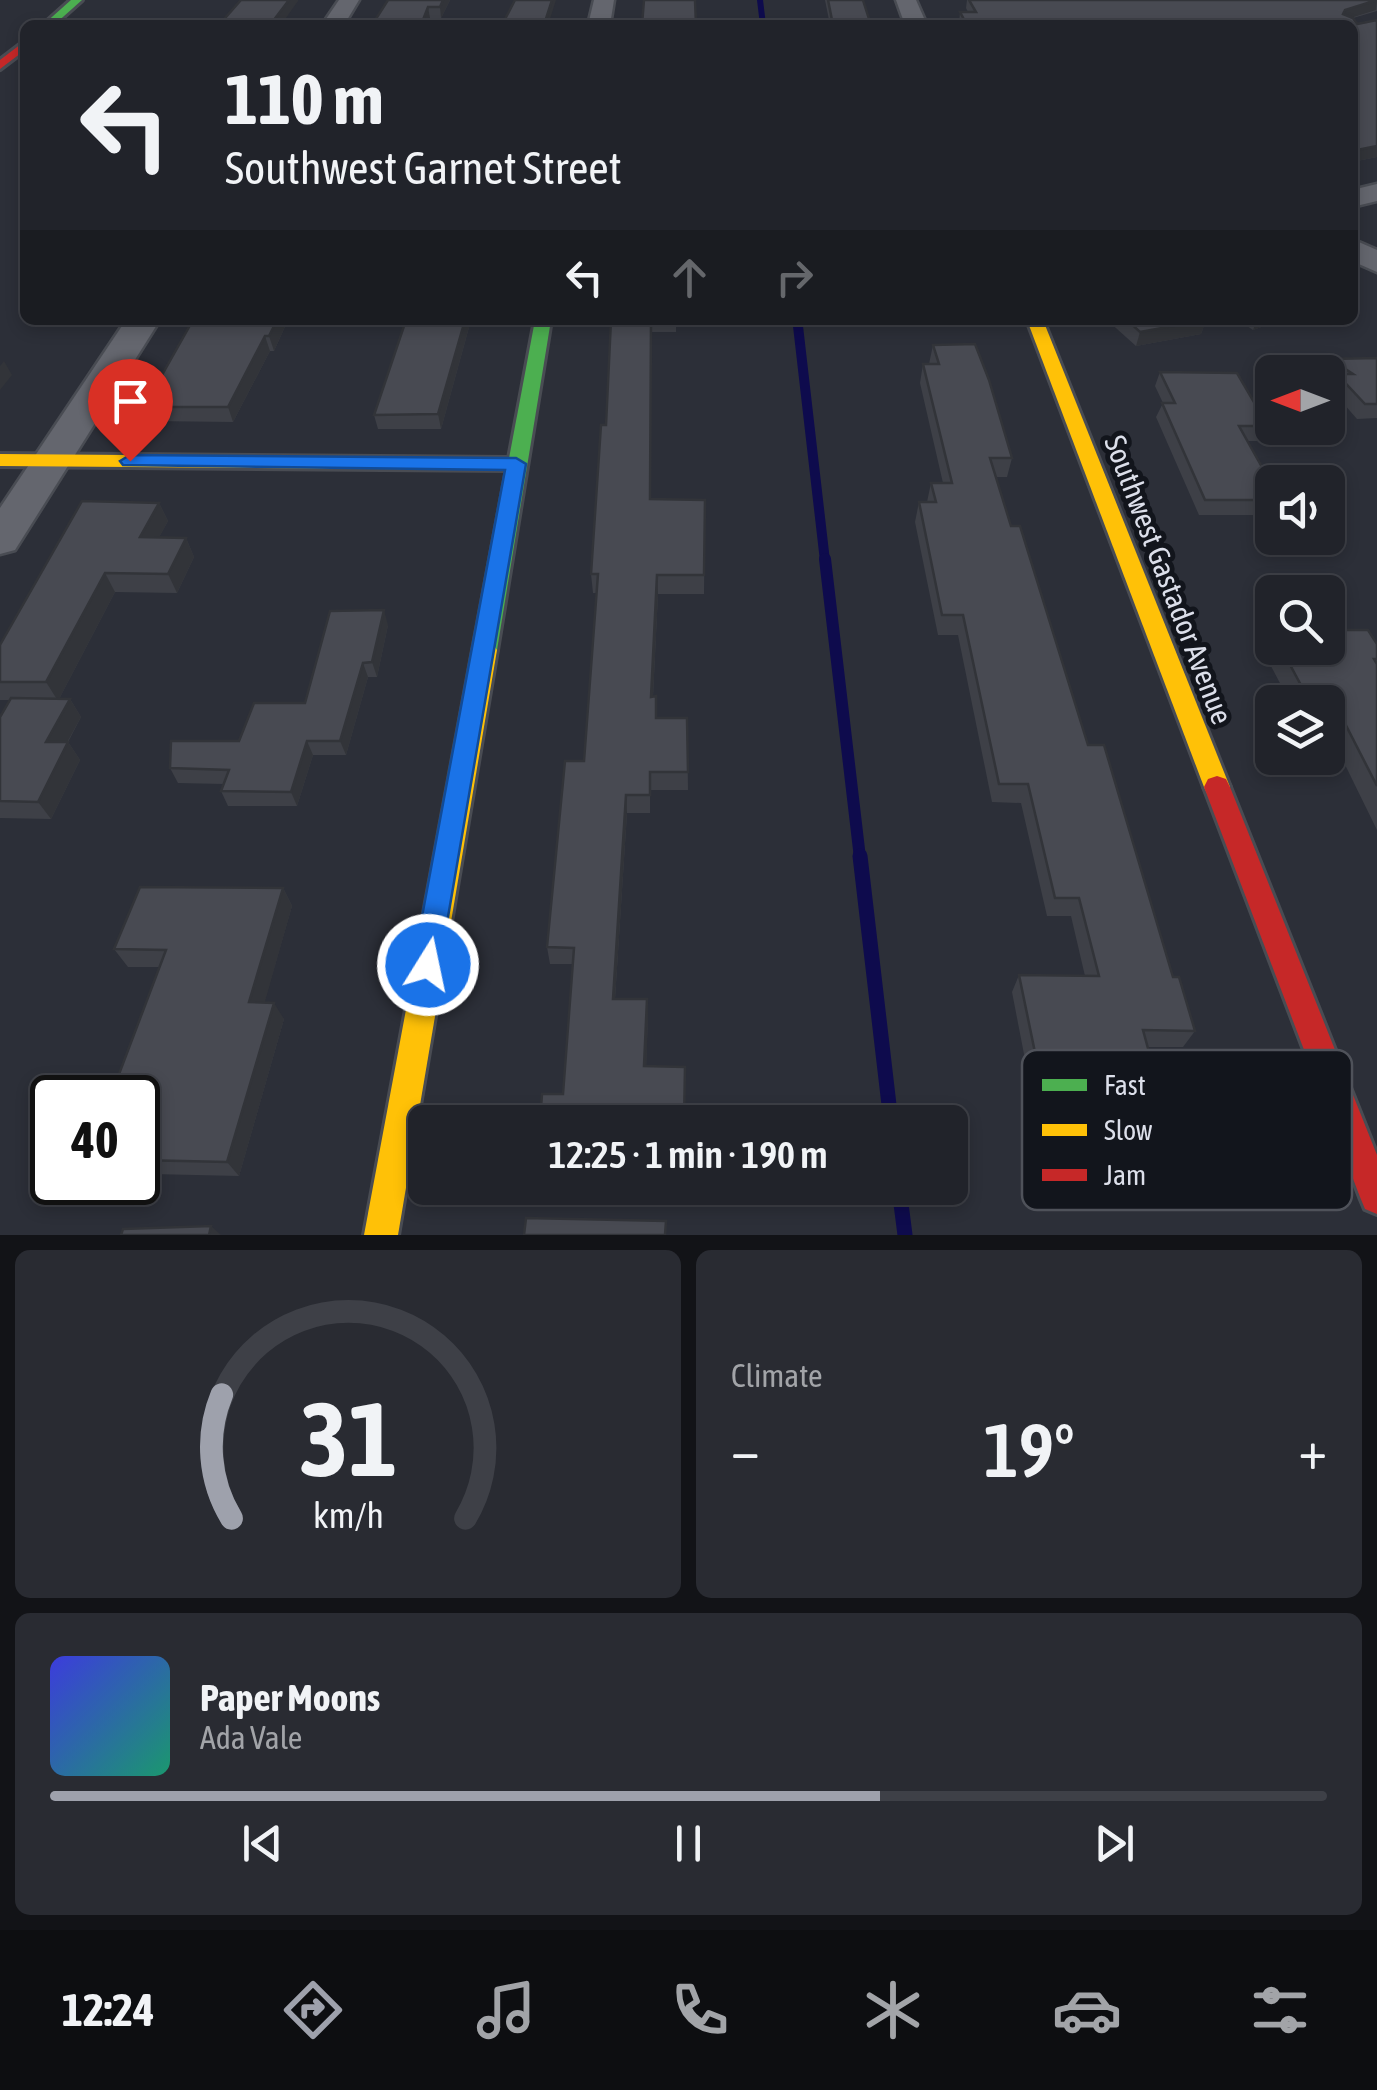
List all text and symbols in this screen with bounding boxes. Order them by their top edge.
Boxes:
text: 110 m [225,59,384,139]
icon: left [60,60,190,190]
text: Southwest Garnet Street [225,142,622,194]
icon: left [557,250,612,305]
icon: ahead [662,250,717,305]
icon: right [767,250,822,305]
north arrow [1255,355,1345,445]
map controls [1255,355,1345,775]
pin [88,359,173,462]
icon: arrive [103,374,158,429]
street label: Southwest Gastador Avenue [1098,431,1240,729]
button: sound [1255,465,1345,555]
button: search [1255,575,1345,665]
button: layers [1255,685,1345,775]
position arrow [376,913,480,1017]
legend [1022,1050,1352,1210]
text: Fast [1104,1069,1146,1101]
speed limit sign: 40 [30,1075,160,1205]
text: Slow [1104,1114,1153,1146]
text: 12:25 · 1 min · 190 m [548,1133,828,1176]
text: Jam [1104,1159,1146,1191]
text: Climate [731,1357,823,1394]
text: 31 [299,1379,397,1498]
text: 19° [983,1407,1075,1493]
text: − [731,1418,760,1481]
text: + [1298,1418,1327,1481]
text: km/h [313,1495,383,1536]
text: Paper Moons [200,1676,380,1719]
text: Ada Vale [200,1719,302,1756]
icon: previous [235,1816,290,1871]
icon: pause [661,1816,716,1871]
icon: next [1087,1816,1142,1871]
icon: directions [278,1975,348,2045]
icon: music [471,1975,541,2045]
icon: phone [665,1975,735,2045]
icon: climate [858,1975,928,2045]
icon: car [1052,1975,1122,2045]
icon: filters [1245,1975,1315,2045]
text: 12:24 [62,1984,154,2036]

